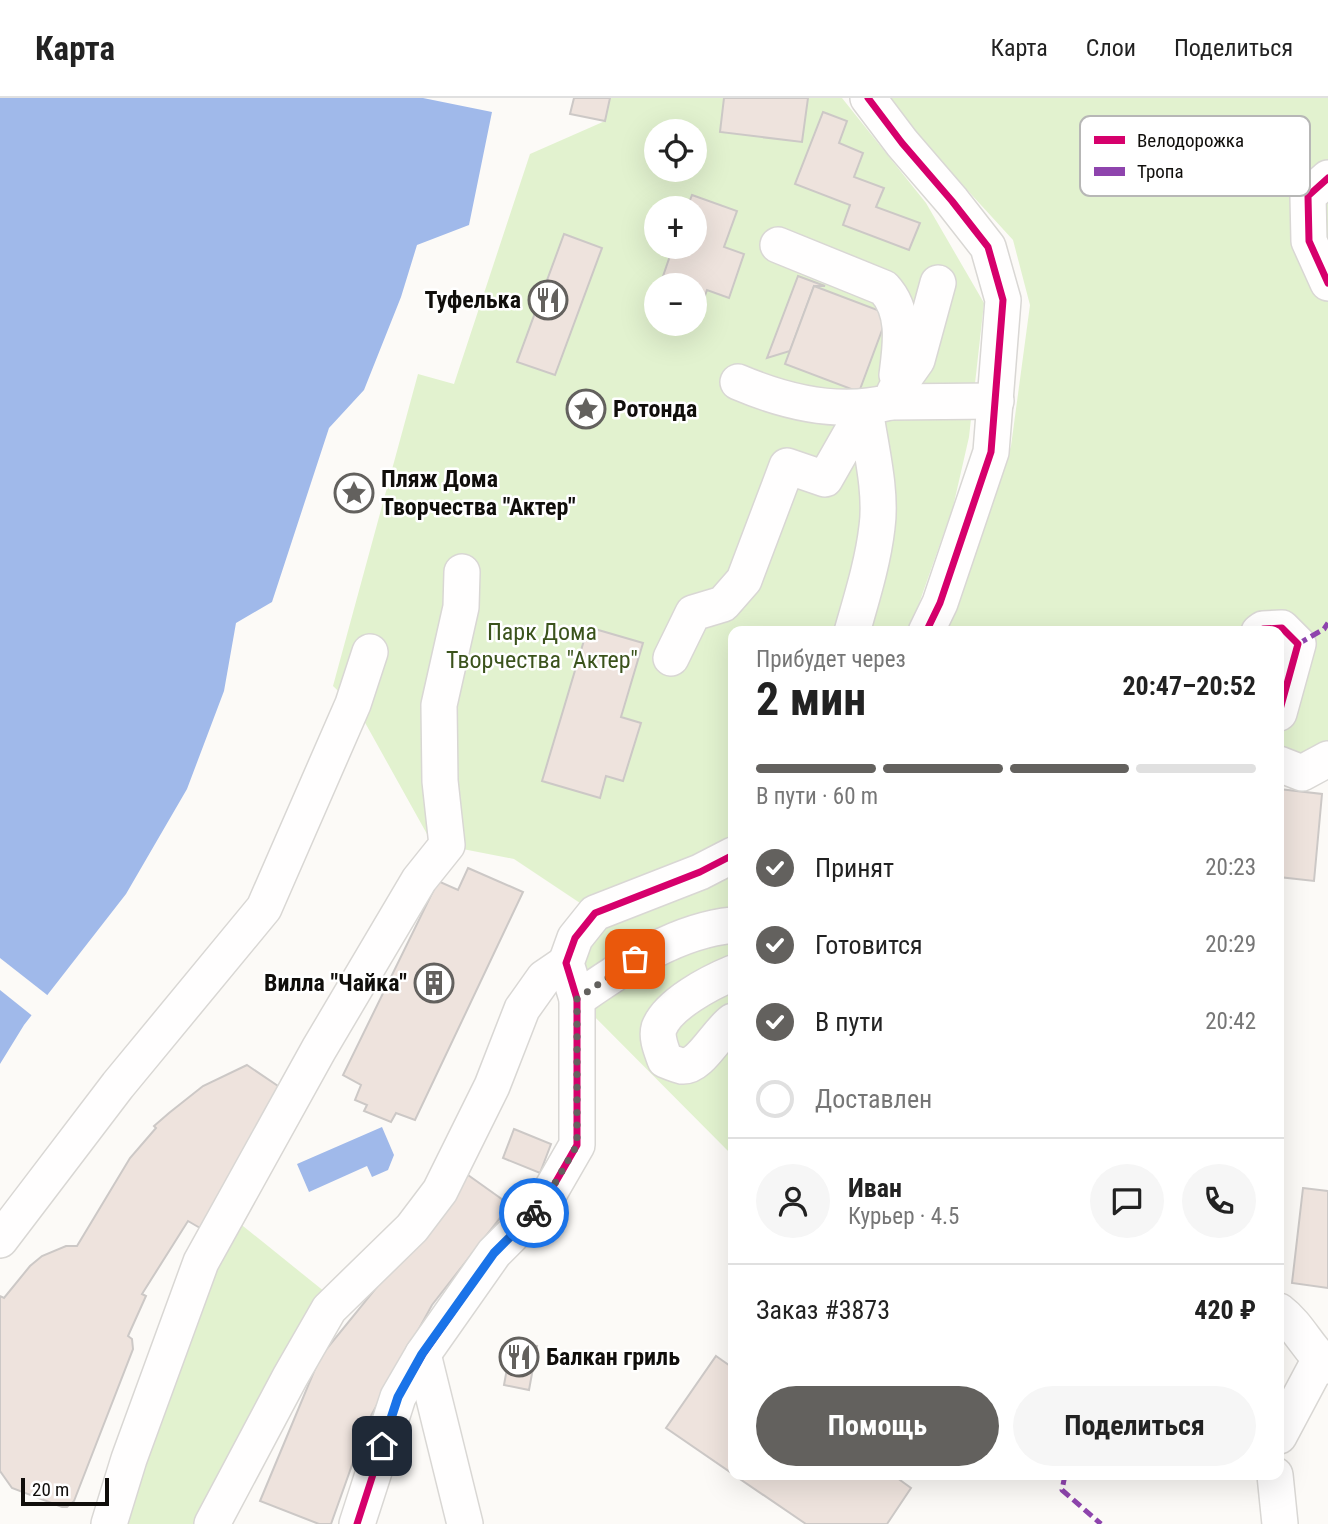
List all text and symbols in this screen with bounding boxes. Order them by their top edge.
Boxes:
text: Карта [35,29,115,68]
text: Карта [990,34,1048,62]
text: Слои [1086,34,1136,62]
text: Поделиться [1174,34,1293,62]
legend [1080,116,1310,196]
map controls [644,119,707,336]
button: locate [644,119,707,182]
text: Велодорожка [1137,129,1244,152]
text: Тропа [1137,160,1184,183]
button: + [644,196,707,259]
button: − [644,273,707,336]
restaurant icon: Туфелька [527,279,569,321]
place label: Туфелька [424,286,521,314]
place icon: Ротонда [565,388,607,430]
place label: Ротонда [613,395,697,423]
place label: Пляж Дома Творчества "Актер" [381,465,576,521]
place icon: Пляж Дома Творчества "Актер" [333,472,375,514]
park label: Парк Дома Творчества "Актер" [446,618,638,674]
text: Прибудет через [756,646,906,673]
text: 20:47–20:52 [1122,671,1256,701]
text: 2 мин [756,672,866,726]
text: В пути · 60 m [756,783,878,810]
icon: check [756,849,794,887]
text: Принят [815,853,894,883]
text: 20:23 [1205,854,1256,881]
icon: check [756,926,794,964]
pin [605,929,665,989]
text: Готовится [815,930,923,960]
text: 20:29 [1205,931,1256,958]
icon: bag [616,940,654,978]
building icon: Вилла "Чайка" [413,962,455,1004]
place label: Вилла "Чайка" [264,969,407,997]
icon: check [756,1003,794,1041]
text: В пути [815,1007,884,1037]
text: 20:42 [1205,1008,1256,1035]
text: Доставлен [815,1084,932,1114]
button: person [756,1164,830,1238]
button: chat [1090,1164,1164,1238]
button: phone [1182,1164,1256,1238]
text: Иван [848,1173,902,1203]
courier [499,1178,569,1248]
icon: bike [515,1194,553,1232]
text: Курьер · 4.5 [848,1203,959,1230]
text: Заказ #3873 [756,1295,890,1325]
text: 420 ₽ [1194,1295,1256,1325]
restaurant icon: Балкан гриль [498,1336,540,1378]
place label: Балкан гриль [546,1343,680,1371]
button: Помощь [756,1386,999,1466]
button: Поделиться [1013,1386,1256,1466]
pin [352,1416,412,1476]
icon: home [363,1427,401,1465]
scale bar [21,1475,108,1507]
text: 20 m [32,1478,69,1501]

